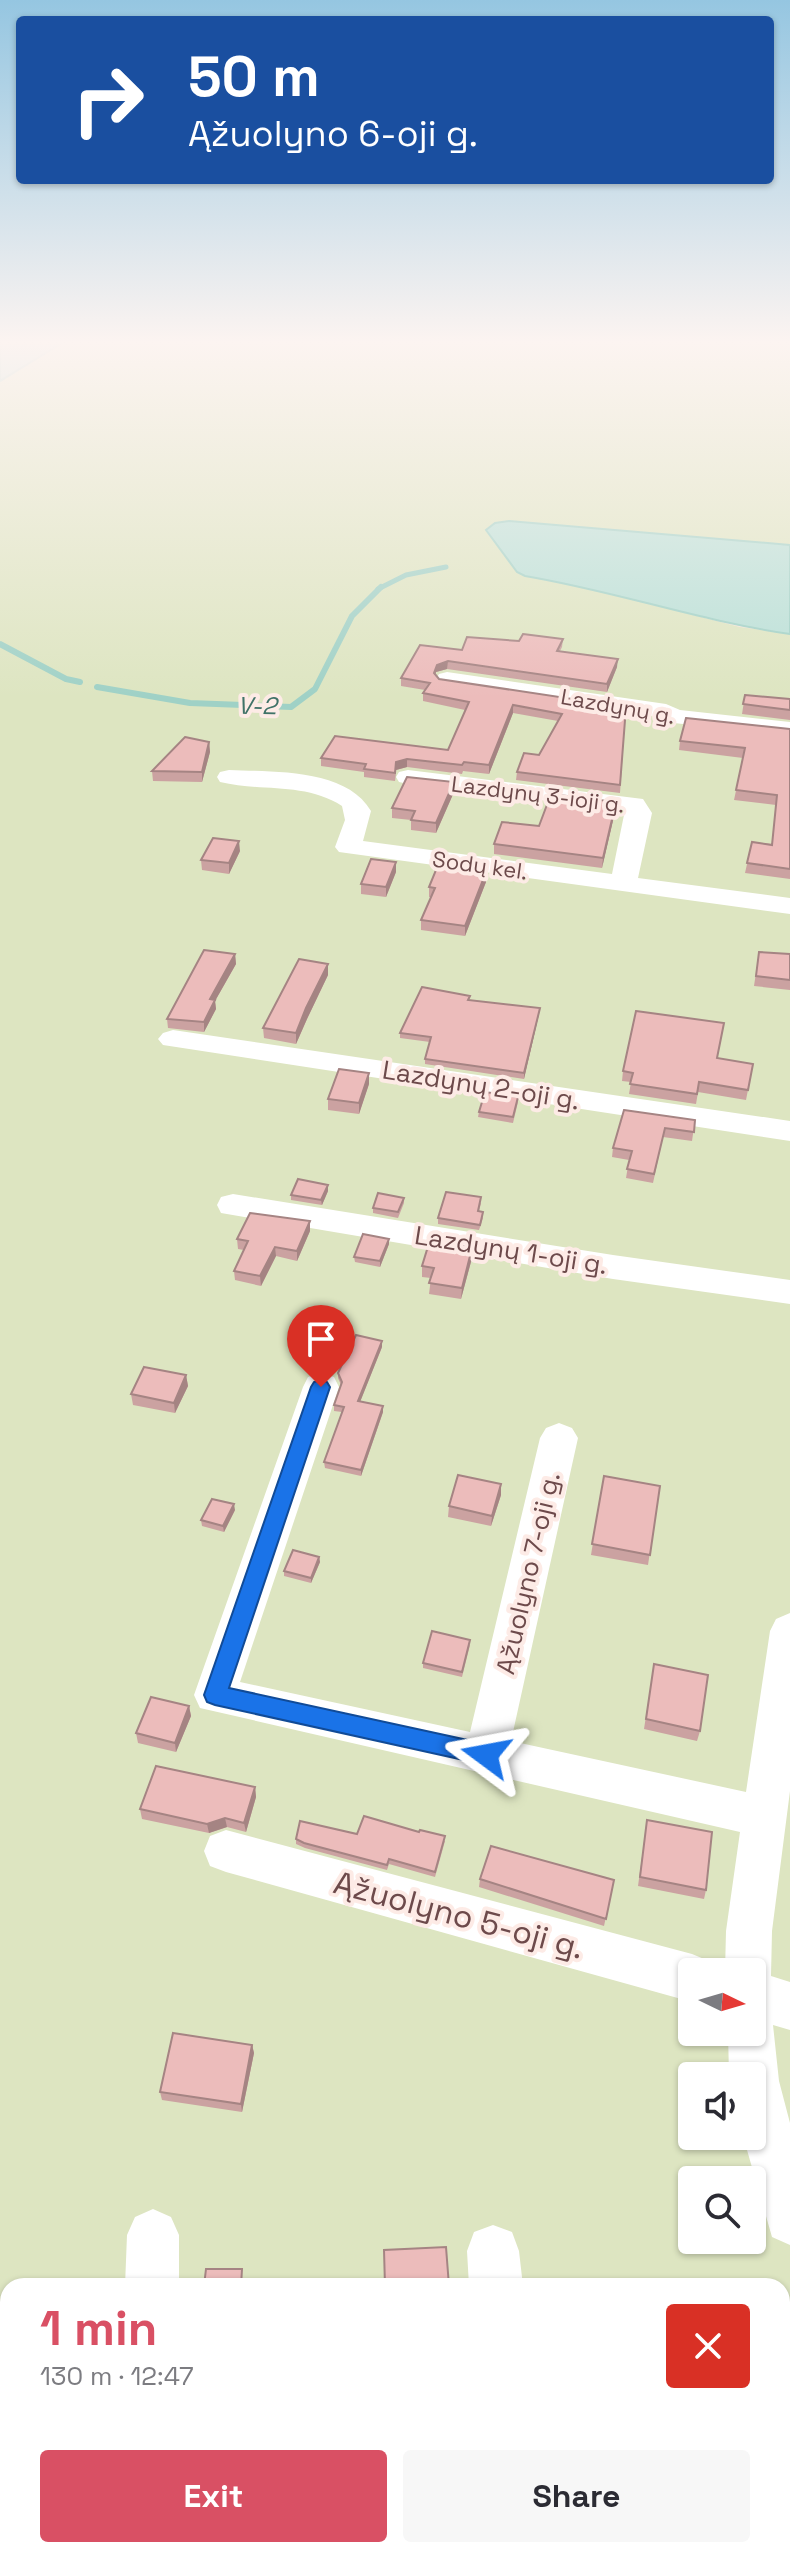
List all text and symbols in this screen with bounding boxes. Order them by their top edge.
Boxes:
text: 50 m [188,41,320,112]
icon: right [56,48,160,152]
text: Ąžuolyno 6-oji g. [188,111,478,157]
street label: Lazdynų g. [559,682,677,730]
water label: V-2 [237,690,279,721]
street label: Lazdynų 3-ioji g. [450,769,626,819]
street label: Sodų kel. [431,844,529,886]
street label: Lazdynų 2-oji g. [380,1053,582,1117]
street label: Lazdynų 1-oji g. [412,1218,610,1282]
pin [287,1305,355,1387]
icon: arrive [299,1317,343,1361]
street label: Ąžuolyno 7-oji g. [488,1468,568,1678]
position arrow [444,1713,528,1797]
street label: Ąžuolyno 5-oji g. [330,1862,588,1968]
north arrow [678,1958,766,2046]
map controls [678,1958,766,2254]
button: sound [678,2062,766,2150]
button: search [678,2166,766,2254]
text: 1 min [40,2298,157,2359]
button: close [666,2304,750,2388]
text: 130 m · 12:47 [40,2359,194,2393]
button: Exit [40,2450,387,2542]
button: Share [403,2450,750,2542]

